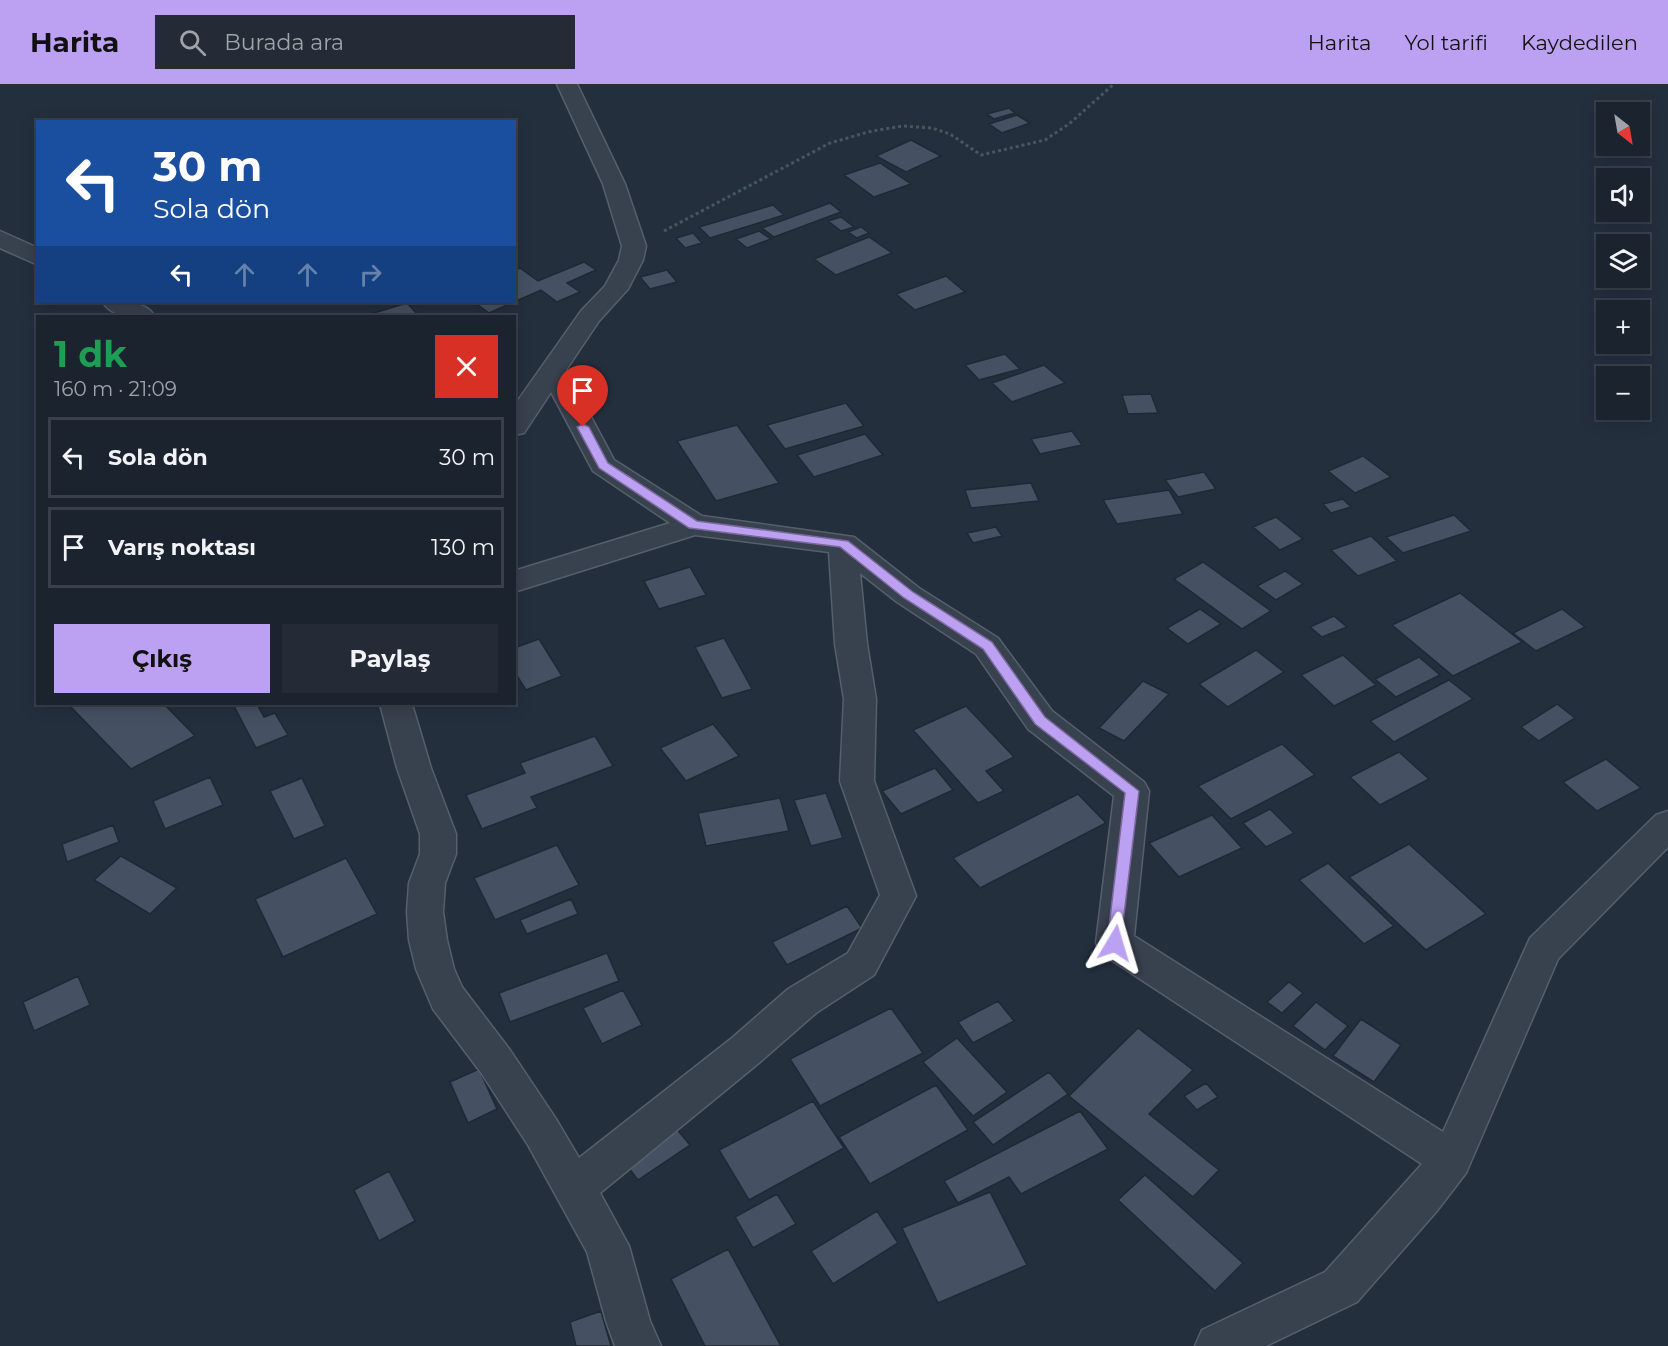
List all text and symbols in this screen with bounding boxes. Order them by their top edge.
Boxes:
search box [155,15,575,69]
text: Harita [30,25,119,59]
icon: search [176,26,209,59]
text: Burada ara [224,29,344,56]
text: Harita [1308,30,1371,55]
text: Yol tarifi [1404,30,1488,55]
text: Kaydedilen [1521,30,1638,55]
north arrow [1596,102,1650,156]
map controls [1596,102,1650,420]
text: 30 m [153,140,262,192]
icon: left [54,144,132,222]
button: sound [1596,168,1650,222]
text: Sola dön [153,192,270,225]
button: layers [1596,234,1650,288]
icon: left [165,258,198,291]
icon: ahead [228,258,261,291]
icon: ahead [291,258,324,291]
icon: right [354,258,387,291]
button: + [1596,300,1650,354]
text: 1 dk [54,332,127,376]
button: close [435,335,498,398]
pin [557,365,608,427]
button: − [1596,366,1650,420]
icon: arrive [566,374,599,407]
text: 160 m · 21:09 [54,377,177,401]
icon: left [57,441,90,474]
text: Sola dön [108,444,208,471]
text: 30 m [439,444,495,471]
icon: arrive [57,531,90,564]
text: Varış noktası [108,534,256,561]
text: 130 m [431,534,495,561]
button: Çıkış [54,624,270,693]
button: Paylaş [282,624,498,693]
position arrow [1083,911,1147,975]

